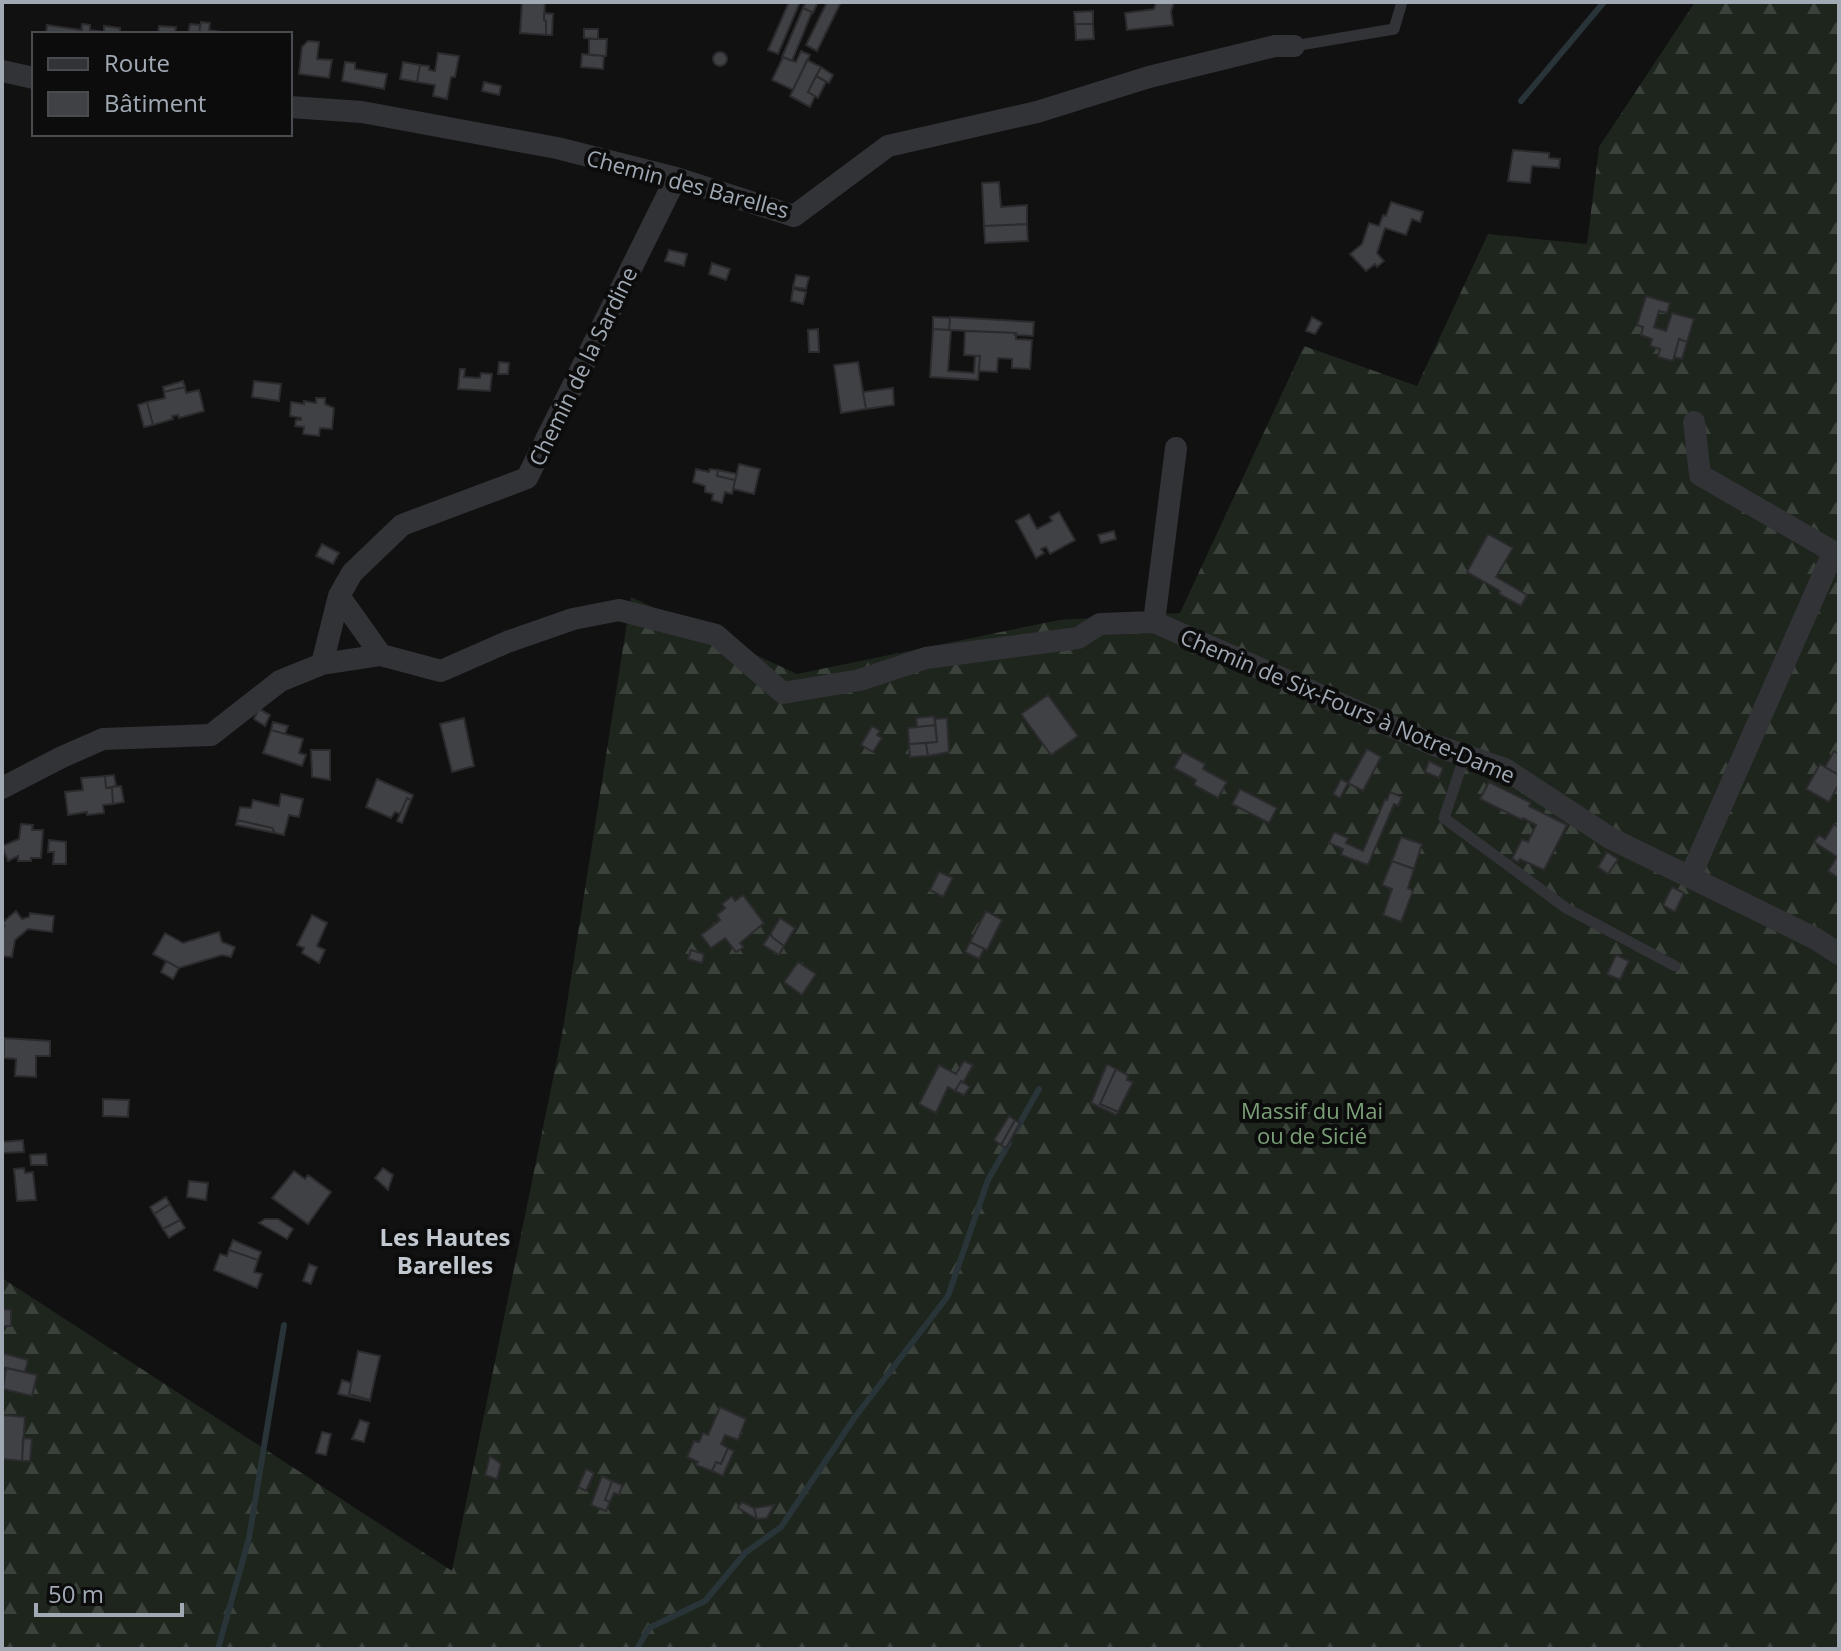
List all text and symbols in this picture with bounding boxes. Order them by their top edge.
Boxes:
legend [32,32,292,136]
text: Route [104,46,170,79]
text: Bâtiment [104,86,206,119]
street label: Chemin des Barelles [583,142,793,224]
street label: Chemin de la Sardine [521,261,643,471]
street label: Chemin de Six-Fours à Notre-Dame [1176,621,1520,789]
park label: Massif du Mai ou de Sicié [1241,1095,1383,1150]
district label: Les Hautes Barelles [379,1220,511,1281]
scale bar [36,1567,182,1617]
text: 50 m [48,1577,104,1610]

